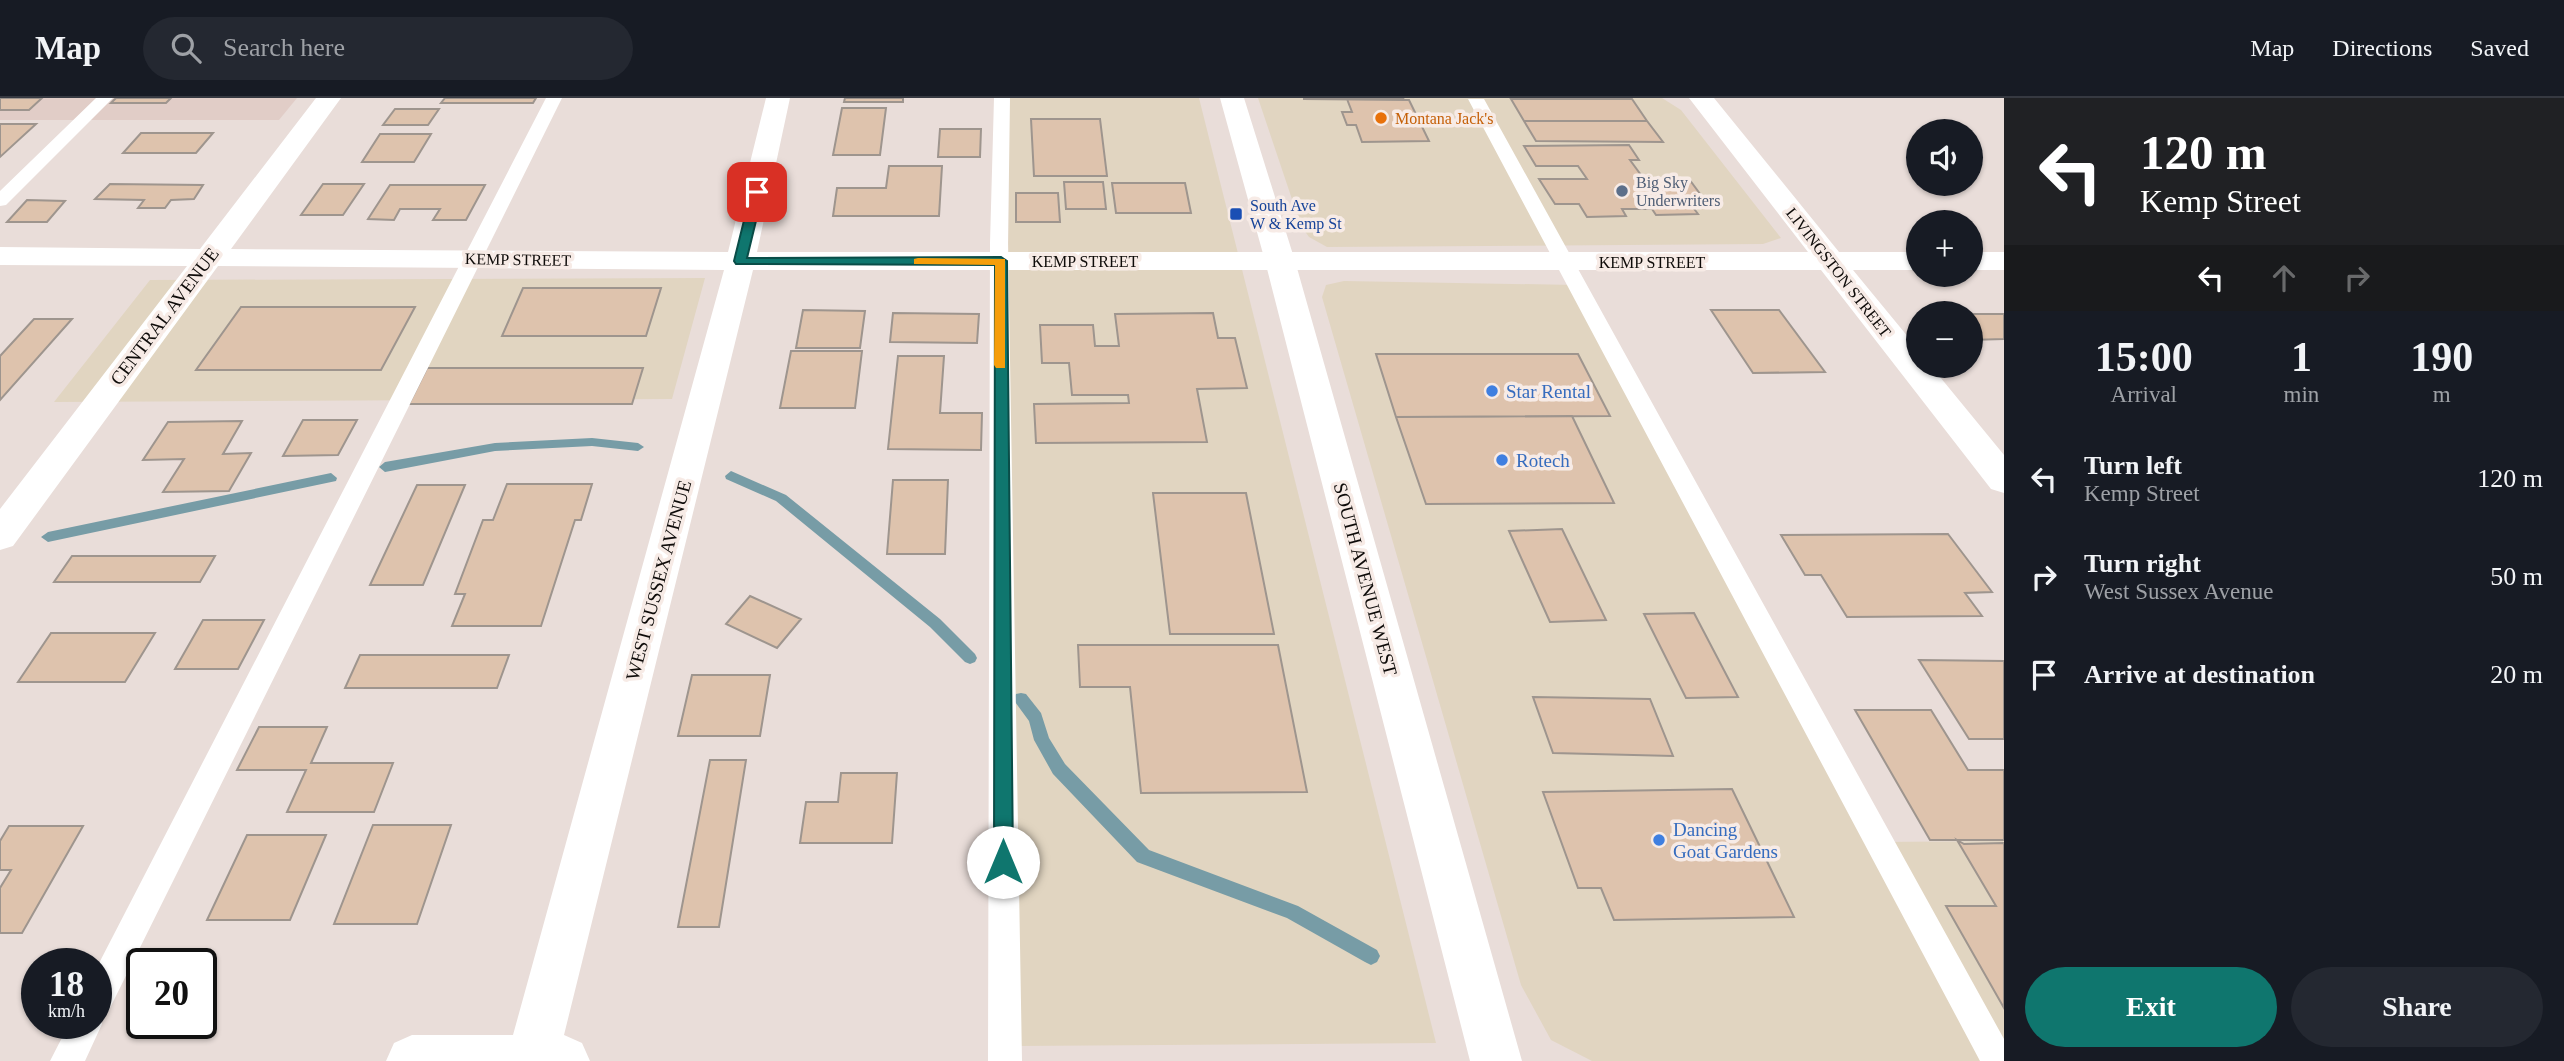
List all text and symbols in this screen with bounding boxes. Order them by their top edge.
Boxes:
search box [143,17,633,80]
icon: search [167,29,205,67]
text: Map [35,30,101,66]
text: Search here [223,33,345,62]
text: Map [2250,35,2294,61]
text: Directions [2332,35,2432,61]
text: Saved [2470,35,2529,61]
marker: Montana Jack's [1373,110,1389,126]
place label: Montana Jack's [1395,110,1493,127]
map controls [1906,119,1983,378]
button: sound [1906,119,1983,196]
text: 120 m [2140,125,2267,180]
icon: left [2025,126,2116,217]
pin [727,162,787,222]
icon: arrive [738,173,776,211]
place label: Big Sky Underwriters [1636,174,1720,209]
marker: Big Sky Underwriters [1614,183,1630,199]
text: Kemp Street [2140,183,2301,219]
place label: South Ave W & Kemp St [1250,197,1342,233]
street label: LIVINGSTON STREET [1783,204,1894,340]
marker: South Ave W & Kemp St [1228,206,1244,222]
button: + [1906,210,1983,287]
street label: CENTRAL AVENUE [106,244,223,389]
street label: KEMP STREET [465,250,572,269]
street label: KEMP STREET [1032,253,1138,270]
street label: KEMP STREET [1599,254,1705,271]
icon: left [2192,259,2230,297]
icon: ahead [2265,259,2303,297]
icon: right [2338,259,2376,297]
button: − [1906,301,1983,378]
text: 15:00 [2095,334,2193,380]
text: 1 [2291,334,2312,380]
text: 190 [2410,334,2473,380]
place label: Star Rental [1506,381,1591,402]
text: Arrival [2111,382,2177,407]
text: min [2284,382,2319,407]
text: m [2433,382,2451,407]
marker: Star Rental [1484,383,1500,399]
place label: Rotech [1516,450,1570,471]
text: Turn left [2084,451,2182,480]
marker: Rotech [1494,452,1510,468]
icon: left [2025,460,2063,498]
text: 120 m [2477,464,2543,493]
street label: WEST SUSSEX AVENUE [622,478,695,682]
street label: SOUTH AVENUE WEST [1330,480,1401,678]
text: Kemp Street [2084,481,2200,506]
text: Turn right [2084,549,2201,578]
icon: right [2025,558,2063,596]
text: 50 m [2490,562,2543,591]
text: West Sussex Avenue [2084,579,2273,604]
icon: arrive [2025,656,2063,694]
text: Arrive at destination [2084,660,2315,689]
text: 20 m [2490,660,2543,689]
place label: Dancing Goat Gardens [1673,819,1778,862]
position arrow [966,825,1040,899]
marker: Dancing Goat Gardens [1651,832,1667,848]
speed limit sign: 20 [126,948,217,1039]
text: 18 [49,965,84,1004]
button: Exit [2025,967,2277,1047]
button: Share [2291,967,2543,1047]
text: km/h [48,1001,85,1021]

